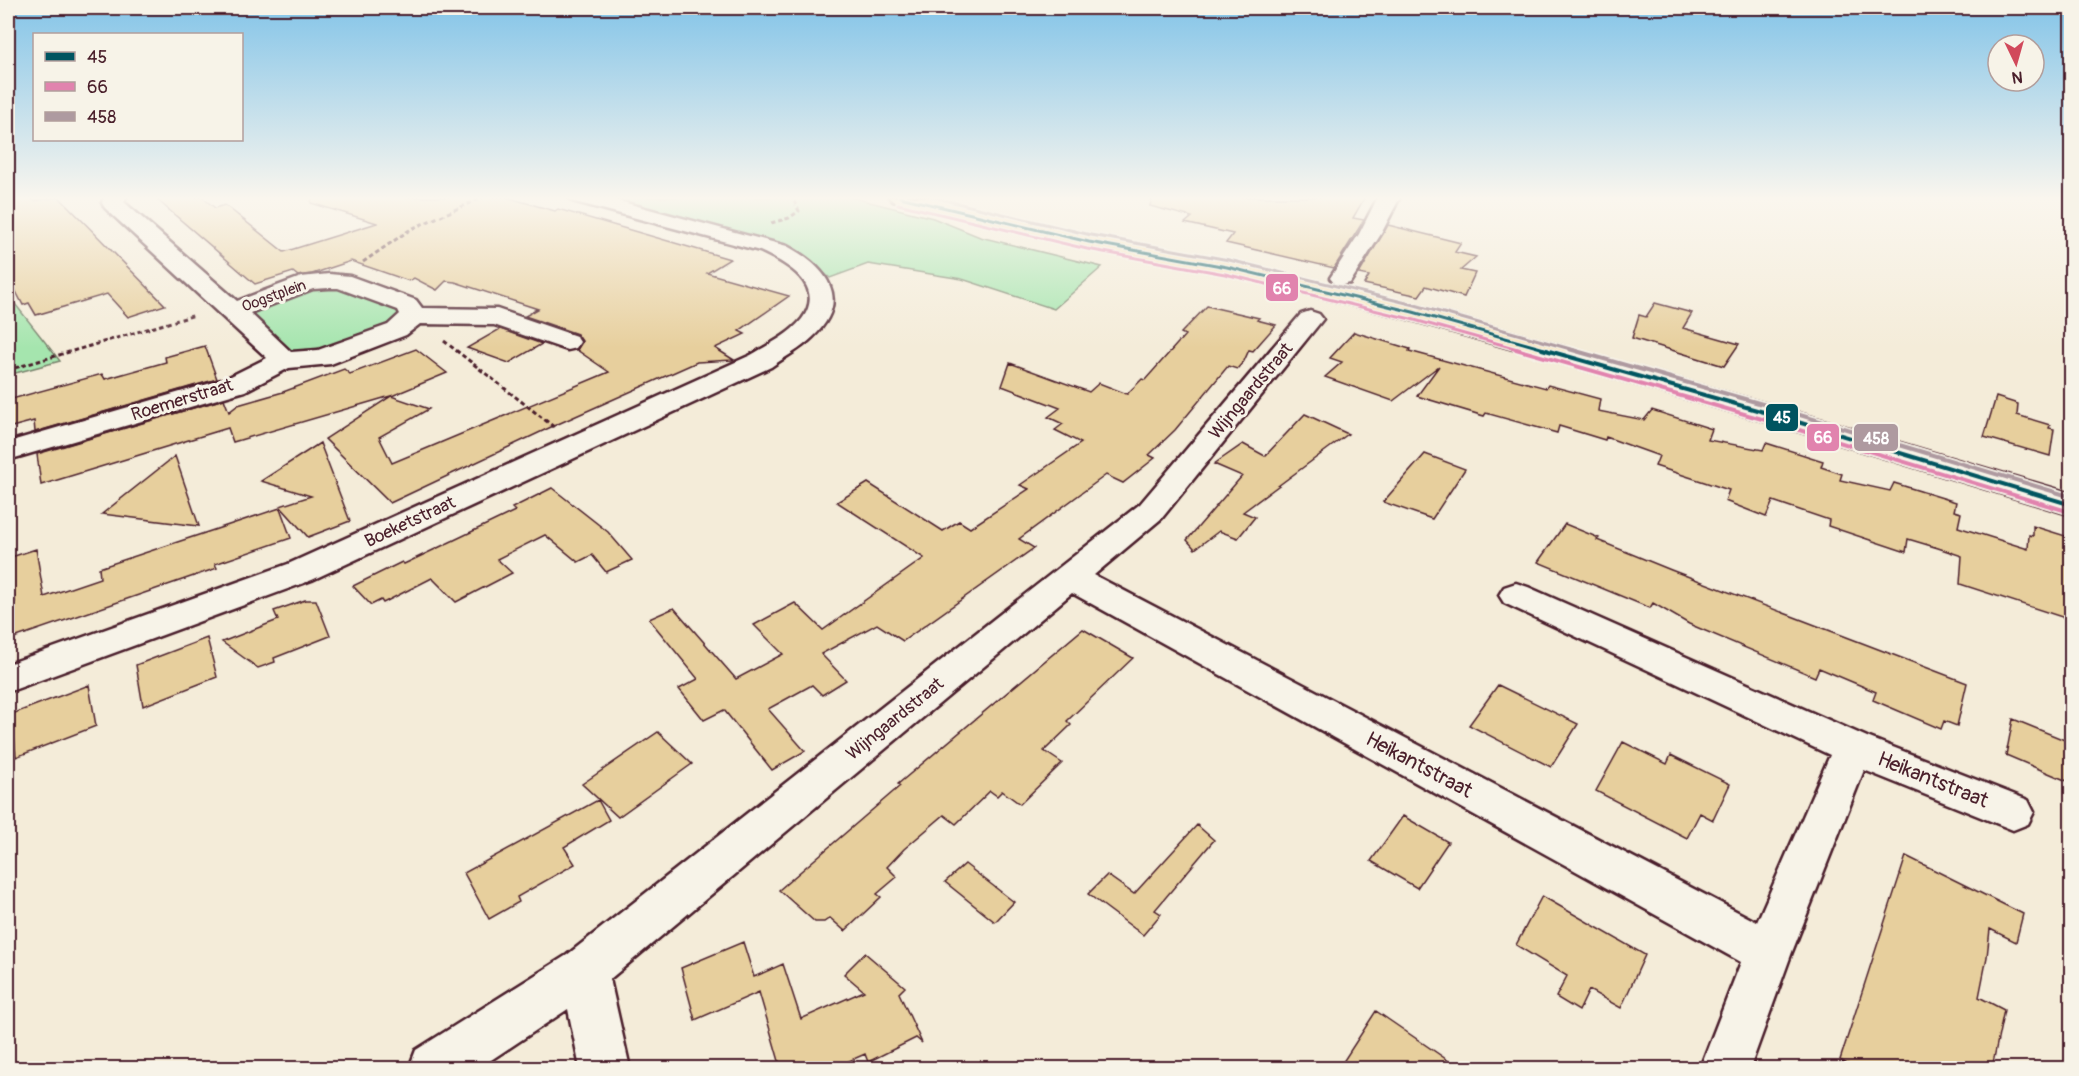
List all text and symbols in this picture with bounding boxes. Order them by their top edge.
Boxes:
legend [33,33,243,141]
north arrow [1986,33,2046,93]
text: 45 [87,46,107,69]
text: N [2011,67,2023,87]
text: 66 [87,76,108,99]
text: 458 [87,106,116,129]
line badge: 66 [1265,273,1299,302]
street label: Oogstplein [239,276,309,316]
text: 66 [1273,279,1291,299]
street label: Wijngaardstraat [1204,337,1299,444]
street label: Roemerstraat [128,373,236,426]
line badge: 45 [1765,403,1799,432]
text: 45 [1773,408,1791,428]
line badge: 66 [1806,423,1840,452]
line badge: 458 [1853,423,1899,452]
text: 66 [1814,428,1832,448]
text: 458 [1863,429,1889,449]
street label: Boeketstraat [361,491,460,553]
street label: Wijngaardstraat [841,672,949,765]
street label: Heikantstraat [1361,726,1478,805]
street label: Heikantstraat [1874,746,1993,815]

